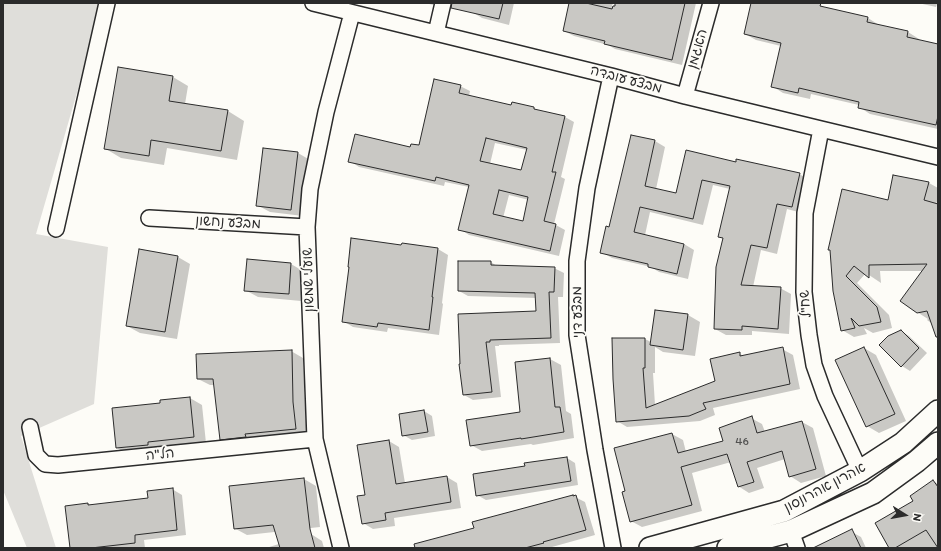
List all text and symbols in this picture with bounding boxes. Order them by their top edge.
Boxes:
street label: האגמן [684,27,712,71]
street label: מבצע עובדה [588,62,664,98]
street label: מבצע נחשון [195,213,261,233]
street label: שועלי שמשון [299,247,319,313]
street label: מבצע דני [569,286,587,338]
street label: שח"ל [796,289,816,319]
house number: 46 [735,435,749,449]
street label: הל"ה [145,445,175,465]
street label: אהרון אהרונסון [781,459,869,517]
north arrow [885,495,925,535]
text: N [910,512,924,522]

